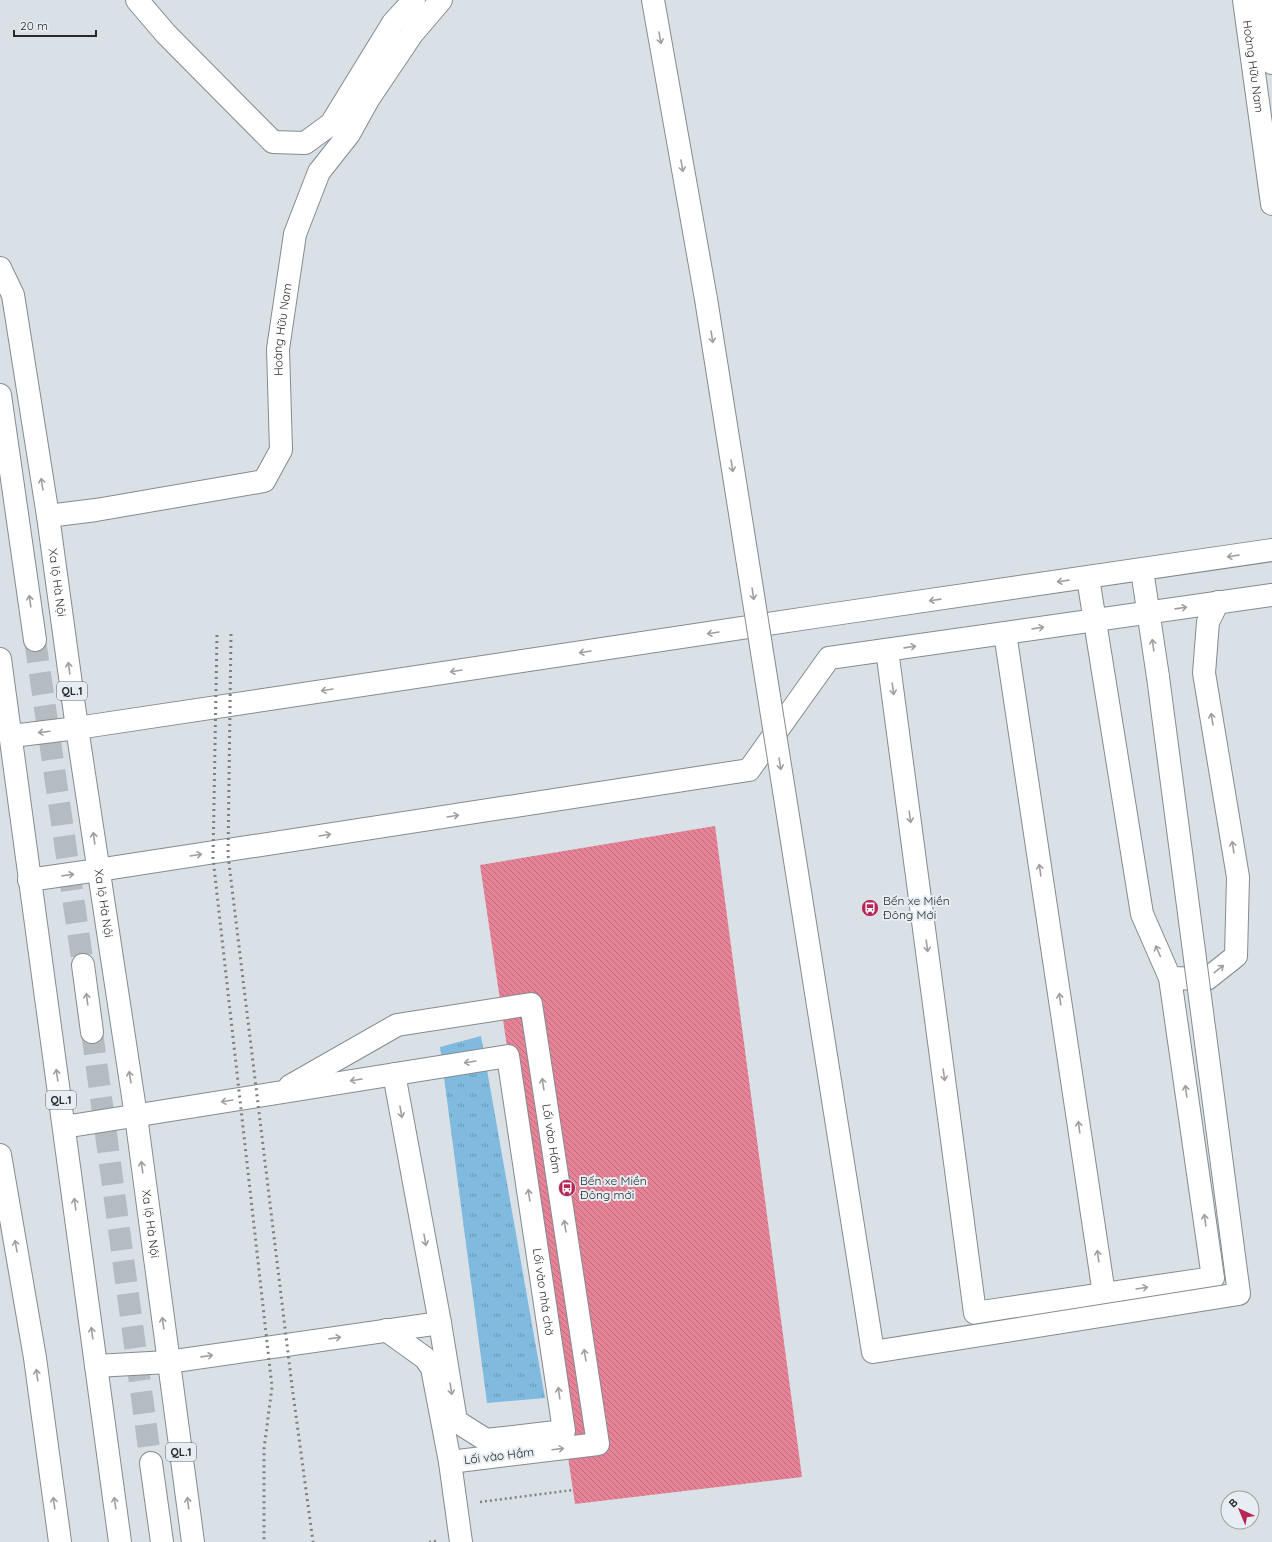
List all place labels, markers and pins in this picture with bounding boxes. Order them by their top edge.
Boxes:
place label: Bến xe Miền Đông Mới [883,893,950,922]
bus stop icon: Bến xe Miền Đông Mới [860,898,880,918]
place label: Bến xe Miền Đông mới [580,1173,647,1202]
bus stop icon: Bến xe Miền Đông mới [557,1178,577,1198]

